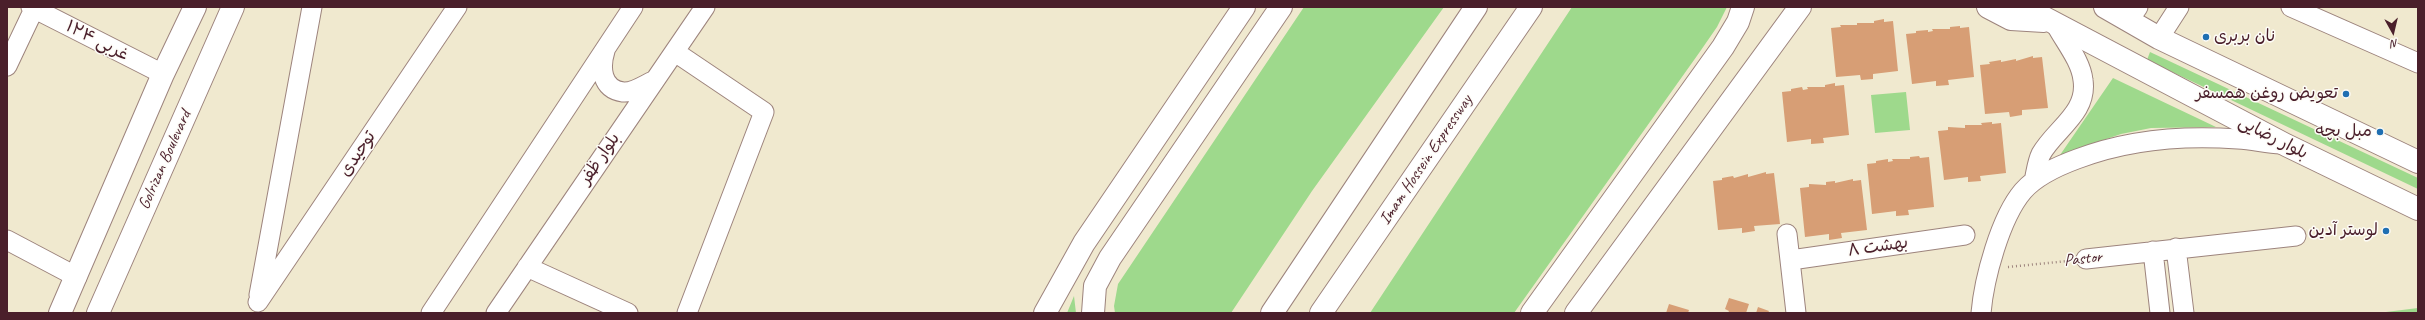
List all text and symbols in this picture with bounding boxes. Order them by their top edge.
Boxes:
north arrow [2373,12,2413,52]
street label: ۱۲۴ غربی [62,16,132,66]
place label: نان بربری [2214,27,2275,47]
marker: نان بربری [2201,32,2211,42]
text: N [2390,36,2399,51]
place label: تعویض روغن همسفر [2196,84,2338,104]
marker: تعویض روغن همسفر [2341,89,2351,99]
street label: Imam Hossein Expressway [1375,91,1477,229]
street label: Golrizan Boulevard [134,107,196,213]
street label: بلوار رضایی [2235,112,2311,164]
place label: مبل بچه [2315,122,2372,142]
street label: توحیدی [335,127,381,181]
marker: مبل بچه [2375,127,2385,137]
street label: بلوار ظفر [575,129,625,189]
place label: لوستر آدین [2308,221,2378,241]
marker: لوستر آدین [2381,226,2391,236]
street label: ۸ بهشت [1846,233,1910,261]
street label: Pastor [2063,247,2103,271]

